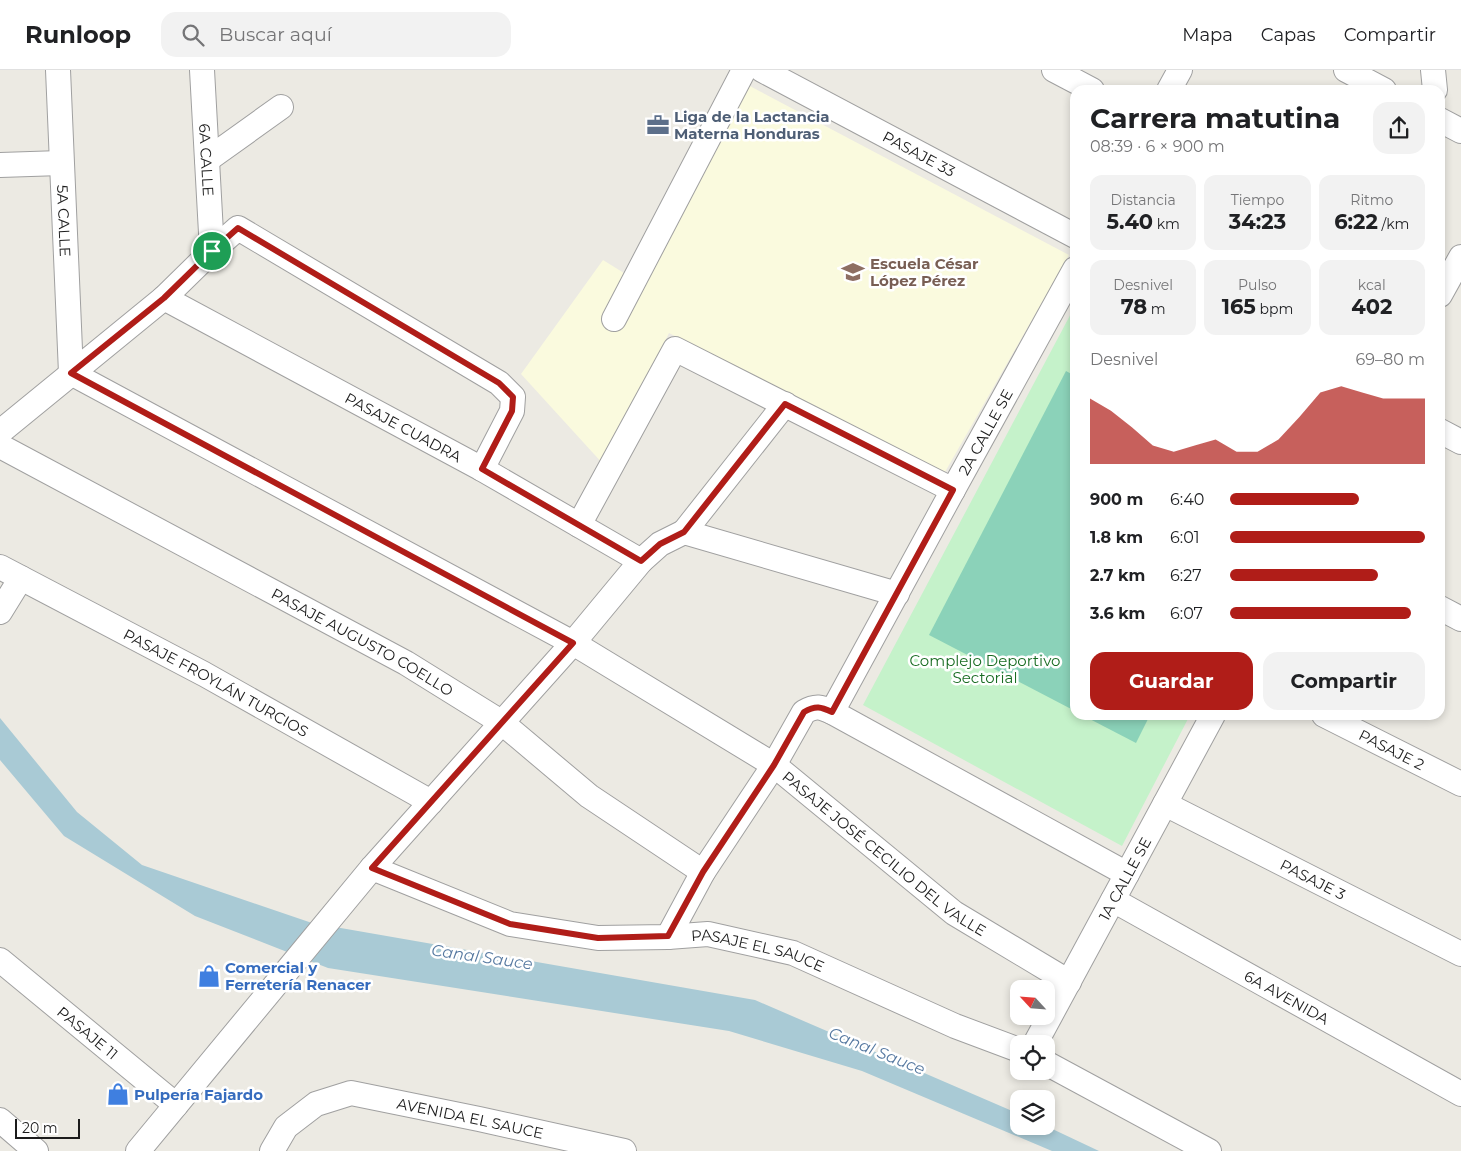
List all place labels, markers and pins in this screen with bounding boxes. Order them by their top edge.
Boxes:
place label: Liga de la Lactancia Materna Honduras [674,107,830,143]
office icon: Liga de la Lactancia Materna Honduras [645,112,671,138]
pin [191,230,233,272]
place label: Escuela César López Pérez [870,254,979,290]
school or university icon: Escuela César López Pérez [840,259,866,285]
place label: Comercial y Ferretería Renacer [225,958,372,994]
shop icon: Comercial y Ferretería Renacer [196,963,222,989]
shop icon: Pulpería Fajardo [105,1081,131,1107]
place label: Pulpería Fajardo [134,1085,263,1104]

